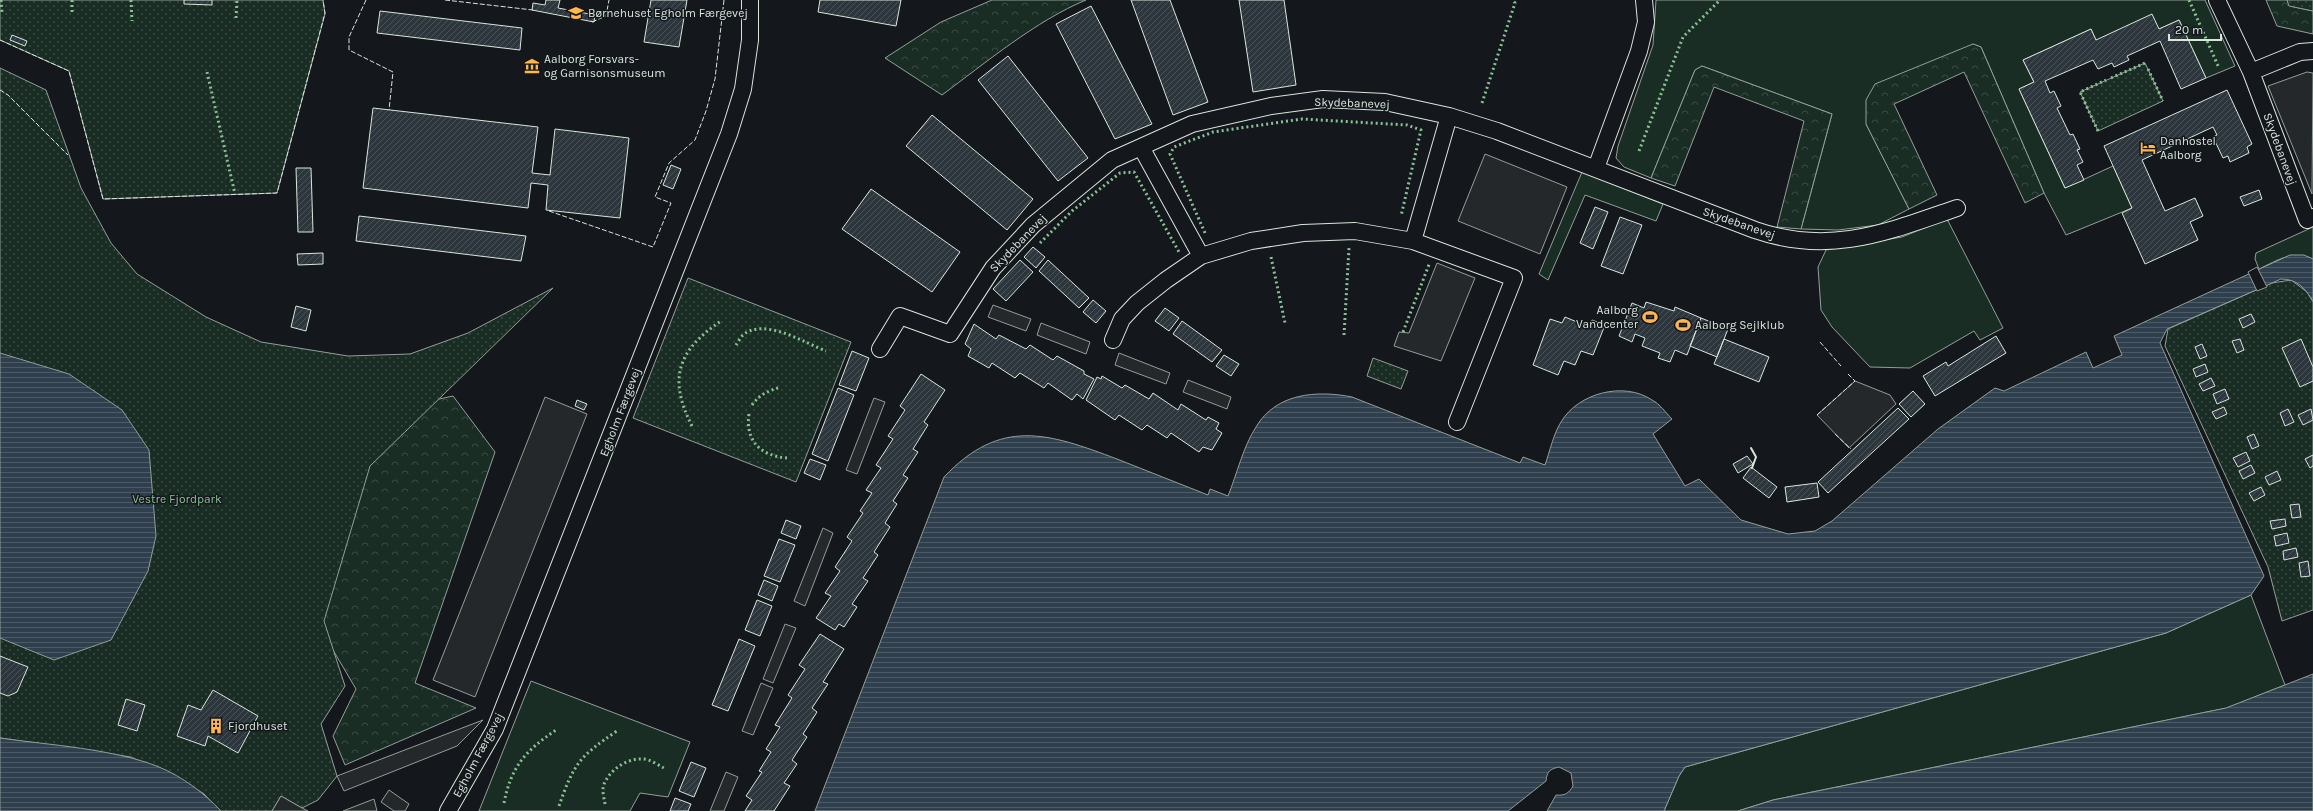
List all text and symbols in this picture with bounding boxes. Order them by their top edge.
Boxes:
school or university icon: Børnehuset Egholm Færgevej [567,4,585,22]
place label: Børnehuset Egholm Færgevej [588,6,748,20]
scale bar [2169,16,2221,42]
text: 20 m [2175,23,2203,37]
place label: Aalborg Forsvars- og Garnisonsmuseum [544,52,666,80]
museum icon: Aalborg Forsvars- og Garnisonsmuseum [523,57,541,75]
street label: Skydebanevej [1314,95,1390,111]
street label: Skydebanevej [2260,111,2300,187]
place label: Danhostel Aalborg [2160,134,2216,162]
hotel icon: Danhostel Aalborg [2139,139,2157,157]
street label: Skydebanevej [1701,204,1777,242]
street label: Skydebanevej [987,211,1049,275]
place label: Aalborg Vandcenter [1576,303,1639,331]
sports icon: Aalborg Vandcenter [1641,308,1659,326]
sports icon: Aalborg Sejlklub [1674,316,1692,334]
place label: Aalborg Sejlklub [1695,318,1784,332]
street label: Egholm Færgevej [597,366,643,458]
park label: Vestre Fjordpark [132,492,222,506]
street label: Egholm Færgevej [450,710,506,800]
building icon: Fjordhuset [207,717,225,735]
place label: Fjordhuset [228,719,288,733]

